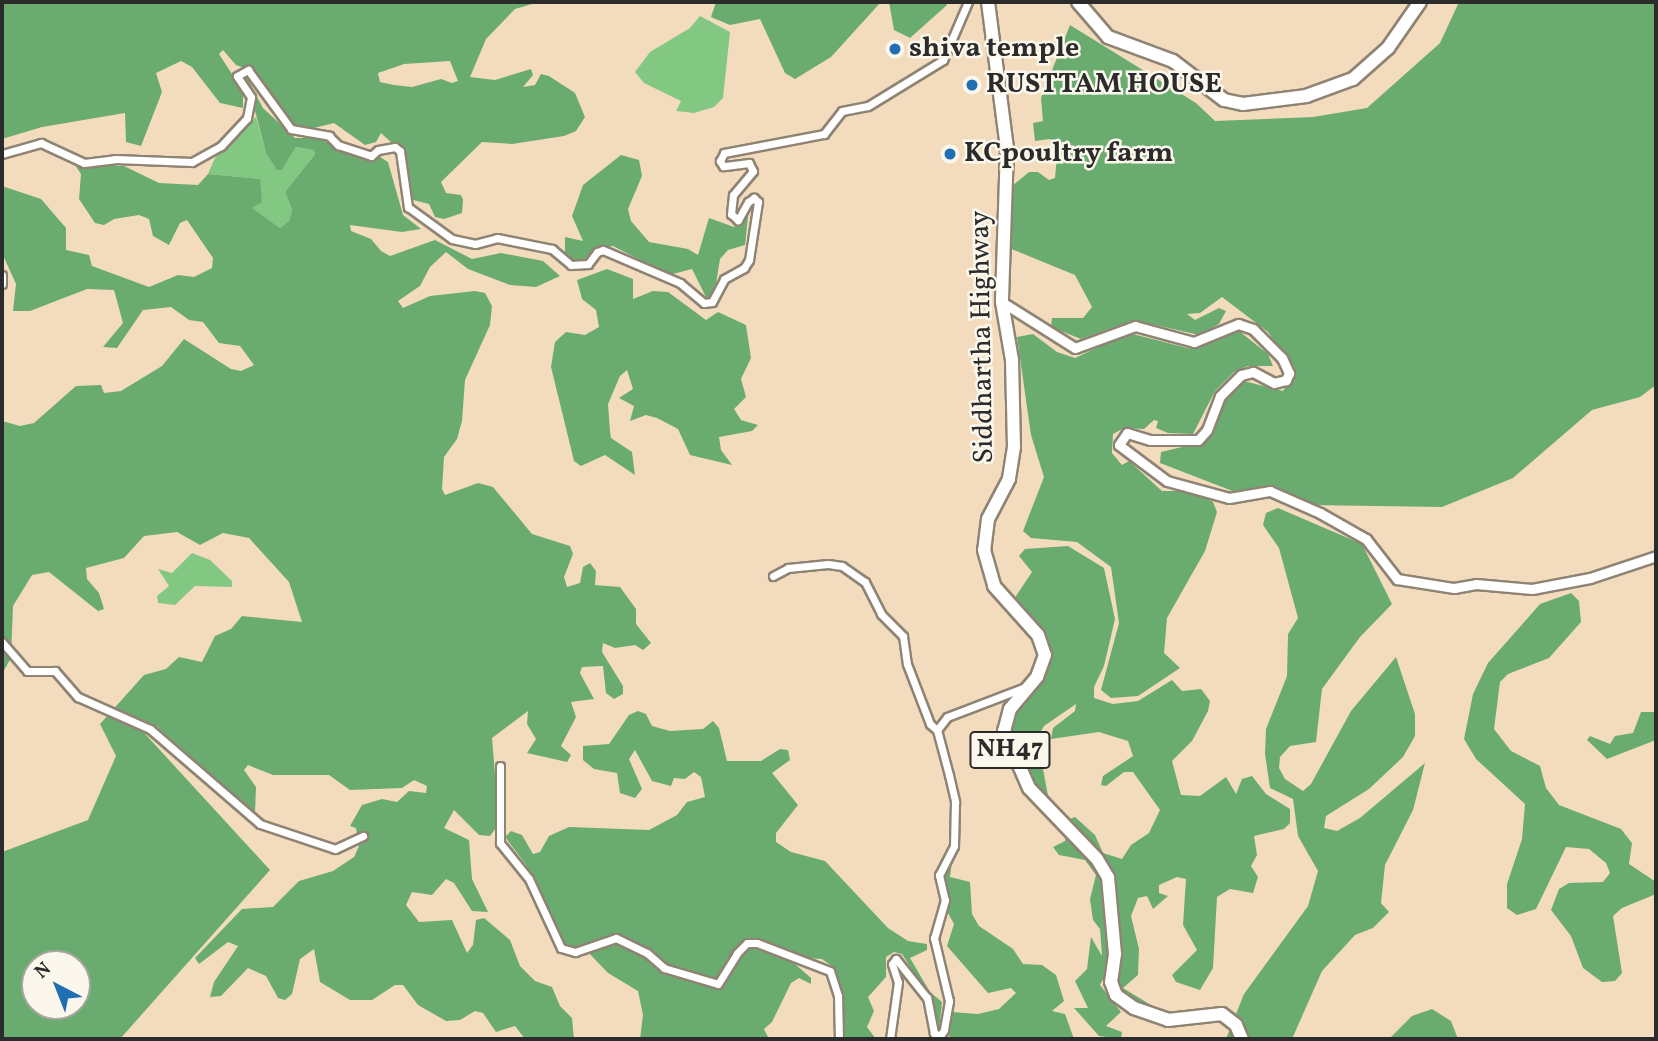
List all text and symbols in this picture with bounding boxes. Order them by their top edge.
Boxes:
place label: shiva temple [909,32,1079,66]
marker: shiva temple [887,41,903,57]
place label: RUSTTAM HOUSE [986,68,1222,102]
marker: RUSTTAM HOUSE [964,77,980,93]
place label: KCpoultry farm [964,137,1173,171]
marker: KCpoultry farm [942,146,958,162]
street label: Siddhartha Highway [964,210,1002,464]
road number: NH47 [968,728,1052,772]
north arrow [21,950,91,1020]
text: N [29,957,57,985]

